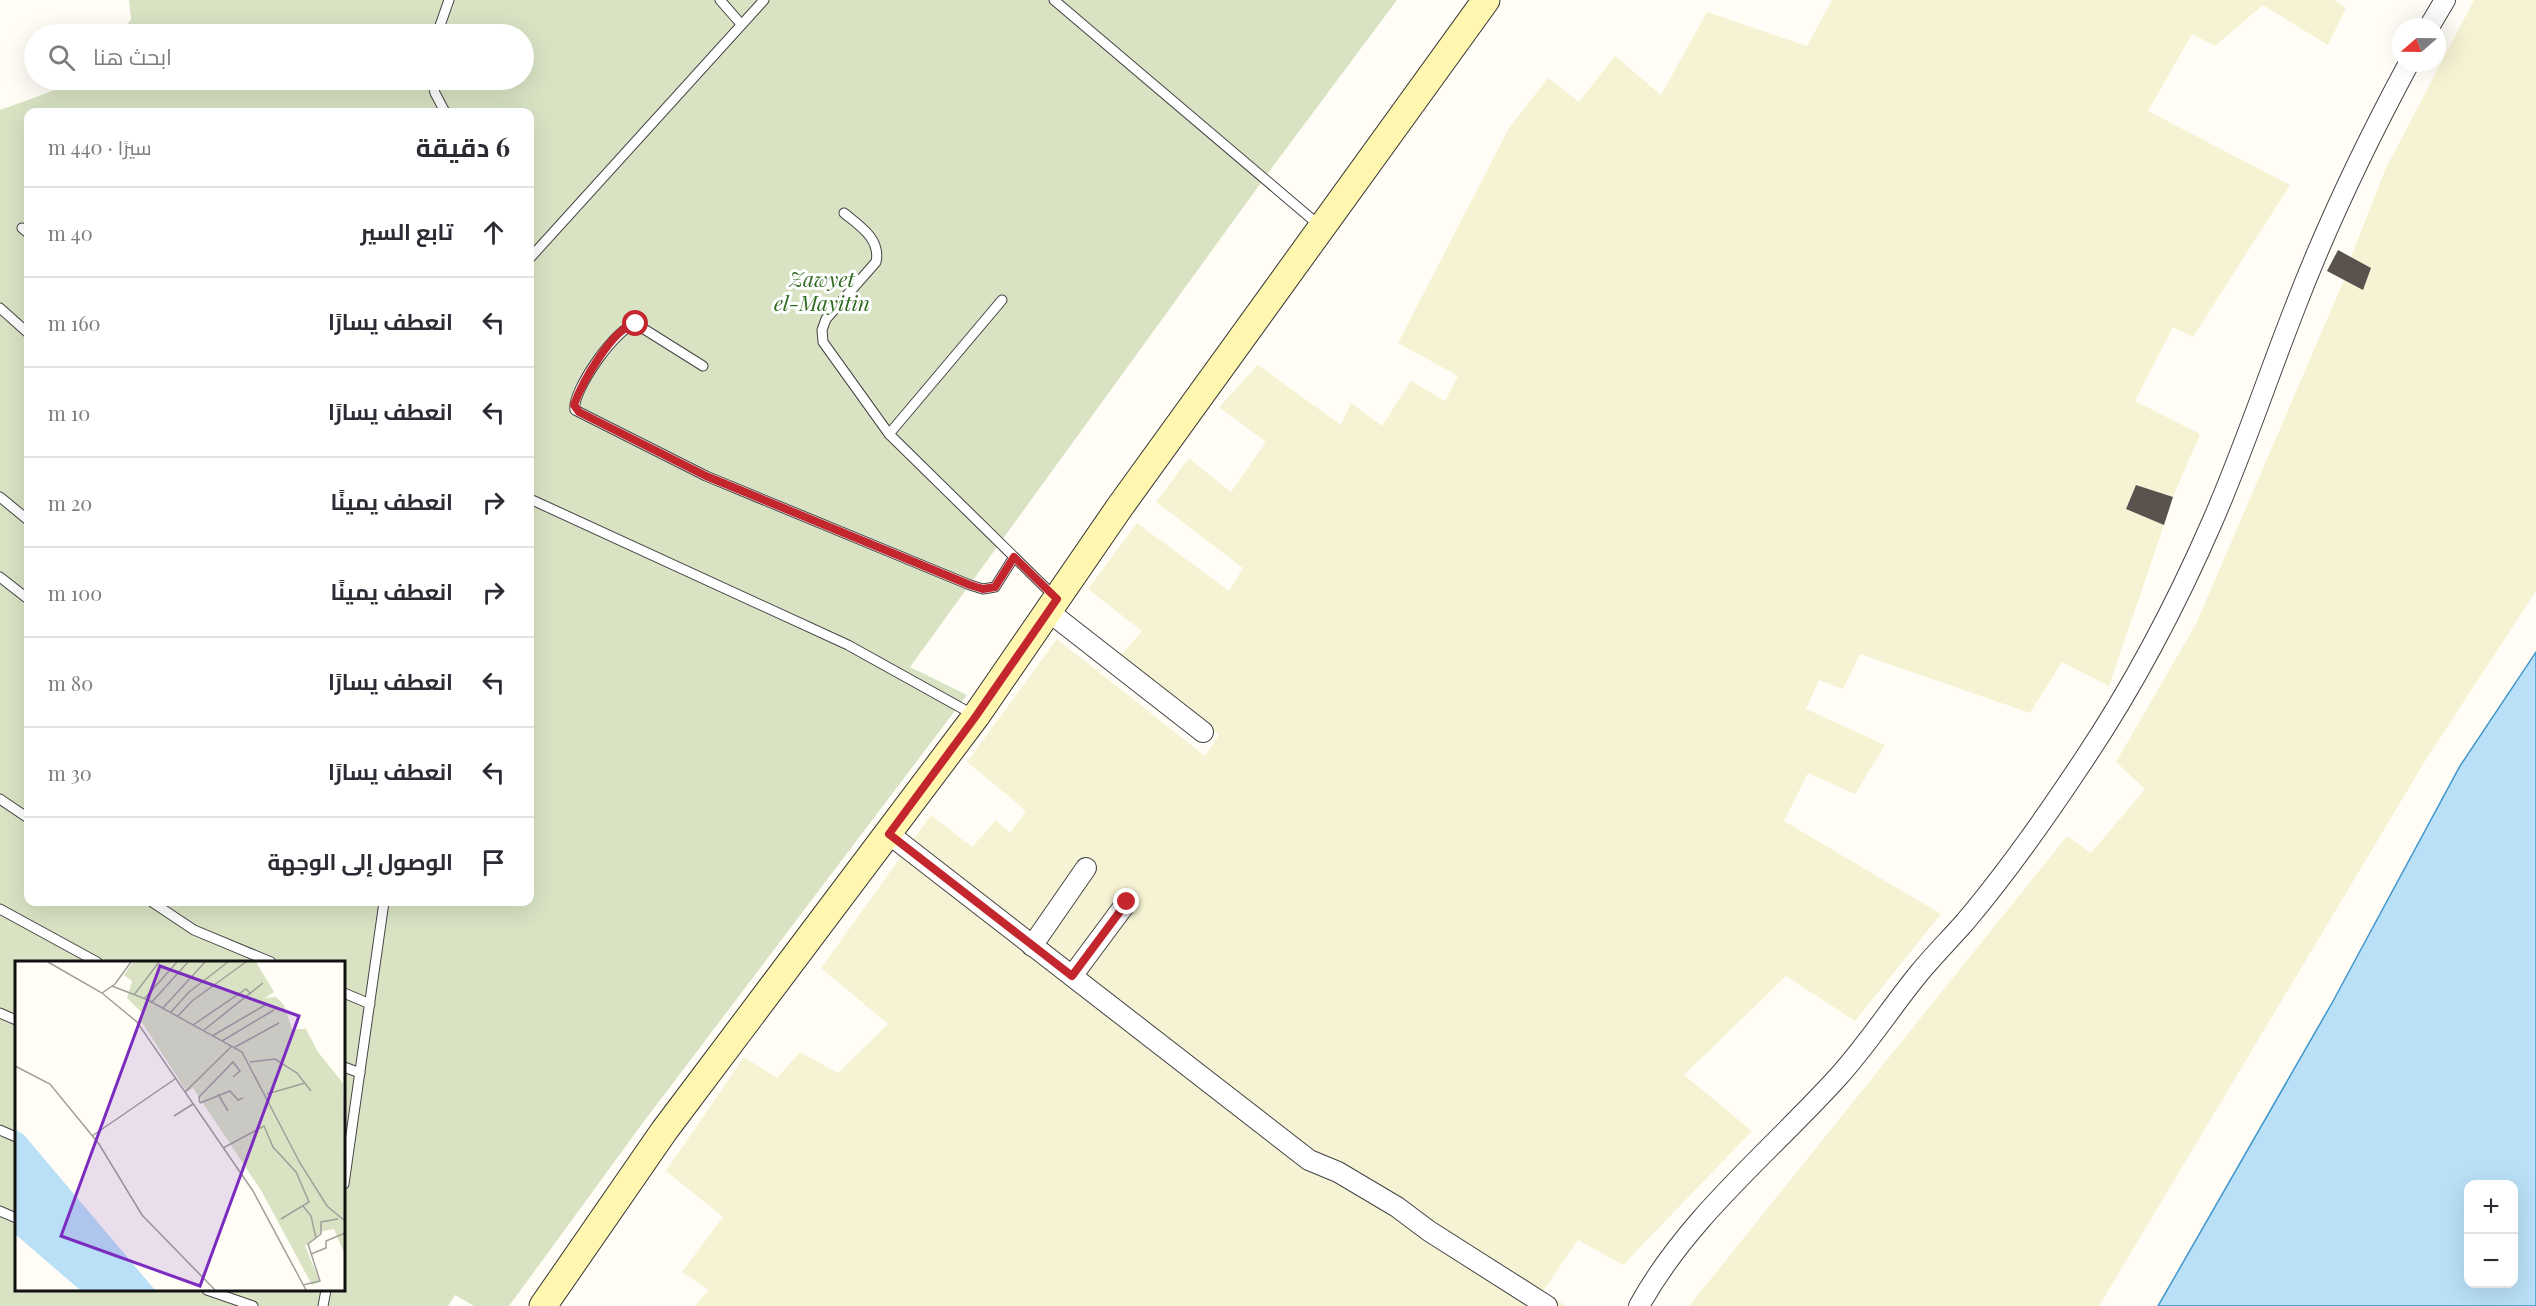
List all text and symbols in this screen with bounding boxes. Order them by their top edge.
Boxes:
north arrow [2392,18,2446,72]
search box [24,24,534,90]
icon: search [45,41,78,74]
text: ابحث هنا [93,41,172,71]
text: 6 دقيقة [416,129,510,164]
text: سيرًا · 440 m [48,133,152,160]
text: تابع السير [360,216,453,246]
icon: ahead [477,216,510,249]
text: 40 m [48,219,93,246]
park label: Zawyet el-Mayitin [774,264,870,316]
text: انعطف يسارًا [328,306,453,336]
icon: left [477,306,510,339]
text: 160 m [48,309,101,336]
route start [622,310,648,336]
text: انعطف يسارًا [328,396,453,426]
icon: left [477,396,510,429]
text: 10 m [48,399,90,426]
text: انعطف يمينًا [331,486,453,516]
icon: right [477,486,510,519]
text: 20 m [48,489,92,516]
text: انعطف يمينًا [331,576,453,606]
icon: right [477,576,510,609]
text: 100 m [48,579,102,606]
text: انعطف يسارًا [328,666,453,696]
icon: left [477,666,510,699]
text: 80 m [48,669,93,696]
text: انعطف يسارًا [328,756,453,786]
icon: left [477,756,510,789]
text: 30 m [48,759,92,786]
text: الوصول إلى الوجهة [267,846,453,876]
icon: arrive [477,846,510,879]
route end [1113,888,1139,914]
inset map [15,961,345,1291]
map controls [2464,1180,2518,1288]
button: + [2464,1180,2518,1234]
button: − [2464,1234,2518,1288]

